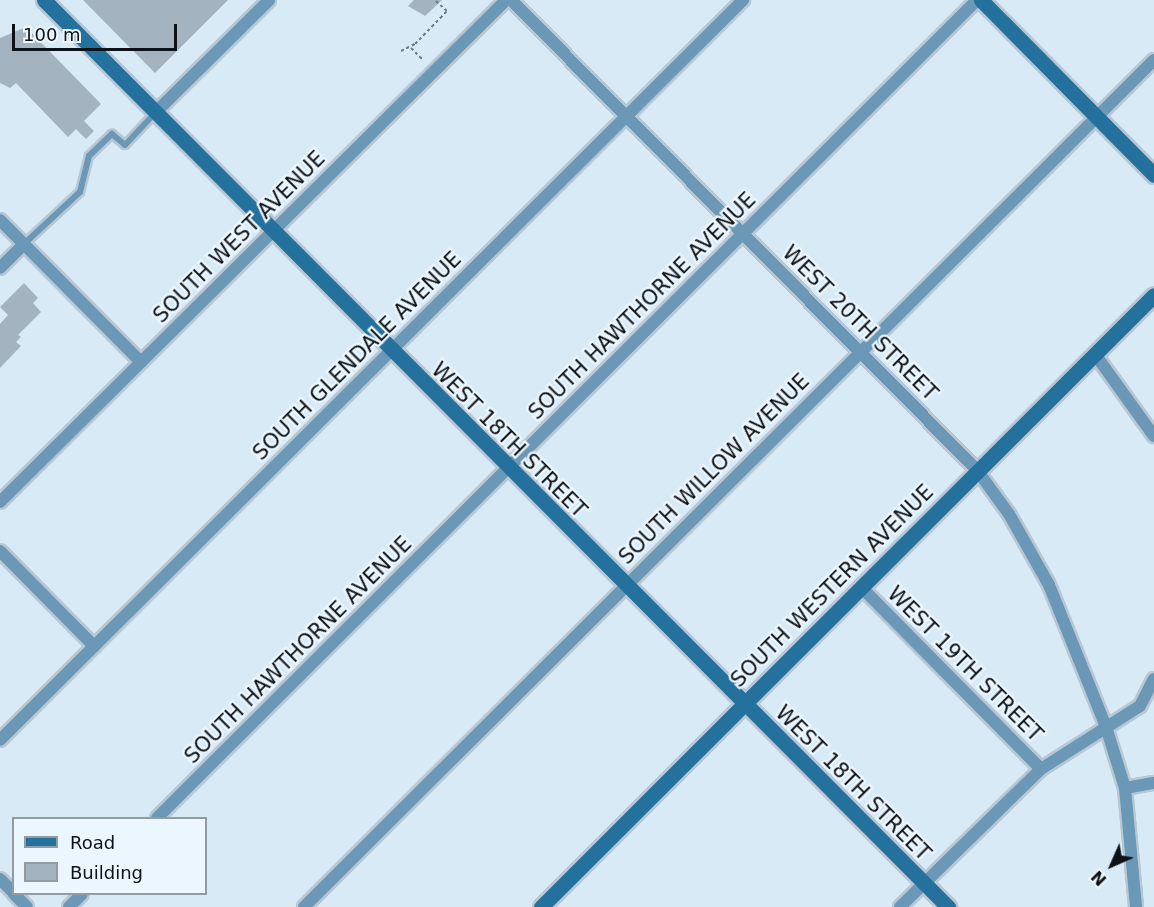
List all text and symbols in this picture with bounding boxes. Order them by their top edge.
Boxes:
scale bar [15,12,180,50]
text: 100 m [23,24,81,45]
street label: SOUTH WEST AVENUE [148,146,330,328]
street label: SOUTH HAWTHORNE AVENUE [523,187,761,425]
street label: WEST 20TH STREET [777,240,943,406]
street label: SOUTH GLENDALE AVENUE [248,247,466,465]
street label: WEST 18TH STREET [426,357,592,523]
street label: SOUTH WILLOW AVENUE [613,368,815,570]
street label: SOUTH WESTERN AVENUE [726,480,938,692]
street label: SOUTH HAWTHORNE AVENUE [179,531,417,769]
street label: WEST 19TH STREET [882,581,1048,747]
street label: WEST 18TH STREET [770,700,936,866]
legend [12,817,207,895]
text: Road [70,832,115,853]
north arrow [1082,835,1142,895]
text: Building [70,862,143,883]
text: N [1087,867,1110,890]

